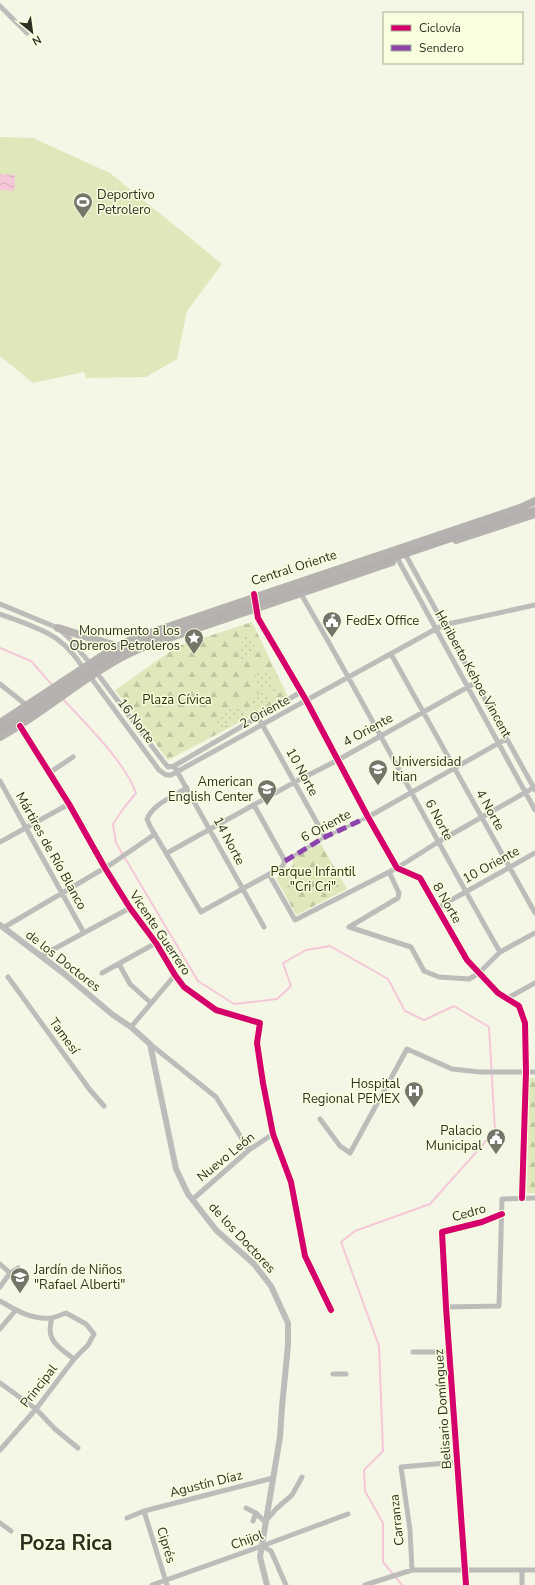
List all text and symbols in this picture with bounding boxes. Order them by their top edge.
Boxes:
north arrow [12,12,52,52]
legend [383,12,523,64]
text: Ciclovía [419,20,461,36]
text: N [29,32,44,49]
text: Sendero [419,40,464,56]
place label: Deportivo Petrolero [97,186,155,219]
sports icon: Deportivo Petrolero [72,191,94,219]
street label: Central Oriente [249,546,339,590]
street label: Heriberto Kehoe Vincent [430,607,516,741]
public building icon: FedEx Office [321,610,343,638]
place label: FedEx Office [346,612,419,630]
place label: Monumento a los Obreros Petroleros [70,622,180,655]
place icon: Monumento a los Obreros Petroleros [183,627,205,655]
park label: Plaza Cívica [142,691,212,709]
street label: 2 Oriente [237,691,293,733]
street label: 16 Norte [113,695,159,747]
street label: 4 Oriente [340,709,396,751]
street label: 10 Norte [281,745,323,799]
place label: Universidad Itian [392,753,461,786]
school or university icon: Universidad Itian [367,758,389,786]
place label: American English Center [168,773,253,806]
school or university icon: American English Center [256,778,278,806]
street label: 4 Norte [471,786,509,834]
street label: Mártires de Río Blanco [11,789,91,913]
street label: 6 Norte [421,796,457,844]
street label: 6 Oriente [298,805,354,847]
street label: 14 Norte [209,814,249,868]
street label: 10 Oriente [459,842,523,888]
park label: Parque Infantil "Cri Cri" [270,863,356,896]
street label: 8 Norte [428,879,466,927]
street label: Vicente Guerrero [124,886,195,979]
street label: de los Doctores [22,926,104,996]
street label: Tamesí [45,1014,84,1059]
place label: Hospital Regional PEMEX [302,1075,401,1108]
hospital icon: Hospital Regional PEMEX [403,1080,425,1108]
place label: Palacio Municipal [426,1122,482,1155]
public building icon: Palacio Municipal [485,1127,507,1155]
street label: Nuevo León [193,1128,259,1186]
street label: de los Doctores [204,1199,280,1277]
street label: Cedro [450,1200,488,1226]
place label: Jardín de Niños "Rafael Alberti" [33,1261,125,1294]
school or university icon: Jardín de Niños "Rafael Alberti" [9,1266,31,1294]
street label: Belisario Domínguez [430,1348,456,1470]
street label: Principal [16,1360,62,1411]
street label: Agustín Díaz [168,1466,244,1502]
street label: Carranza [385,1493,409,1547]
street label: Ciprés [152,1525,180,1565]
street label: Chijol [228,1526,266,1554]
district label: Poza Rica [19,1529,113,1557]

